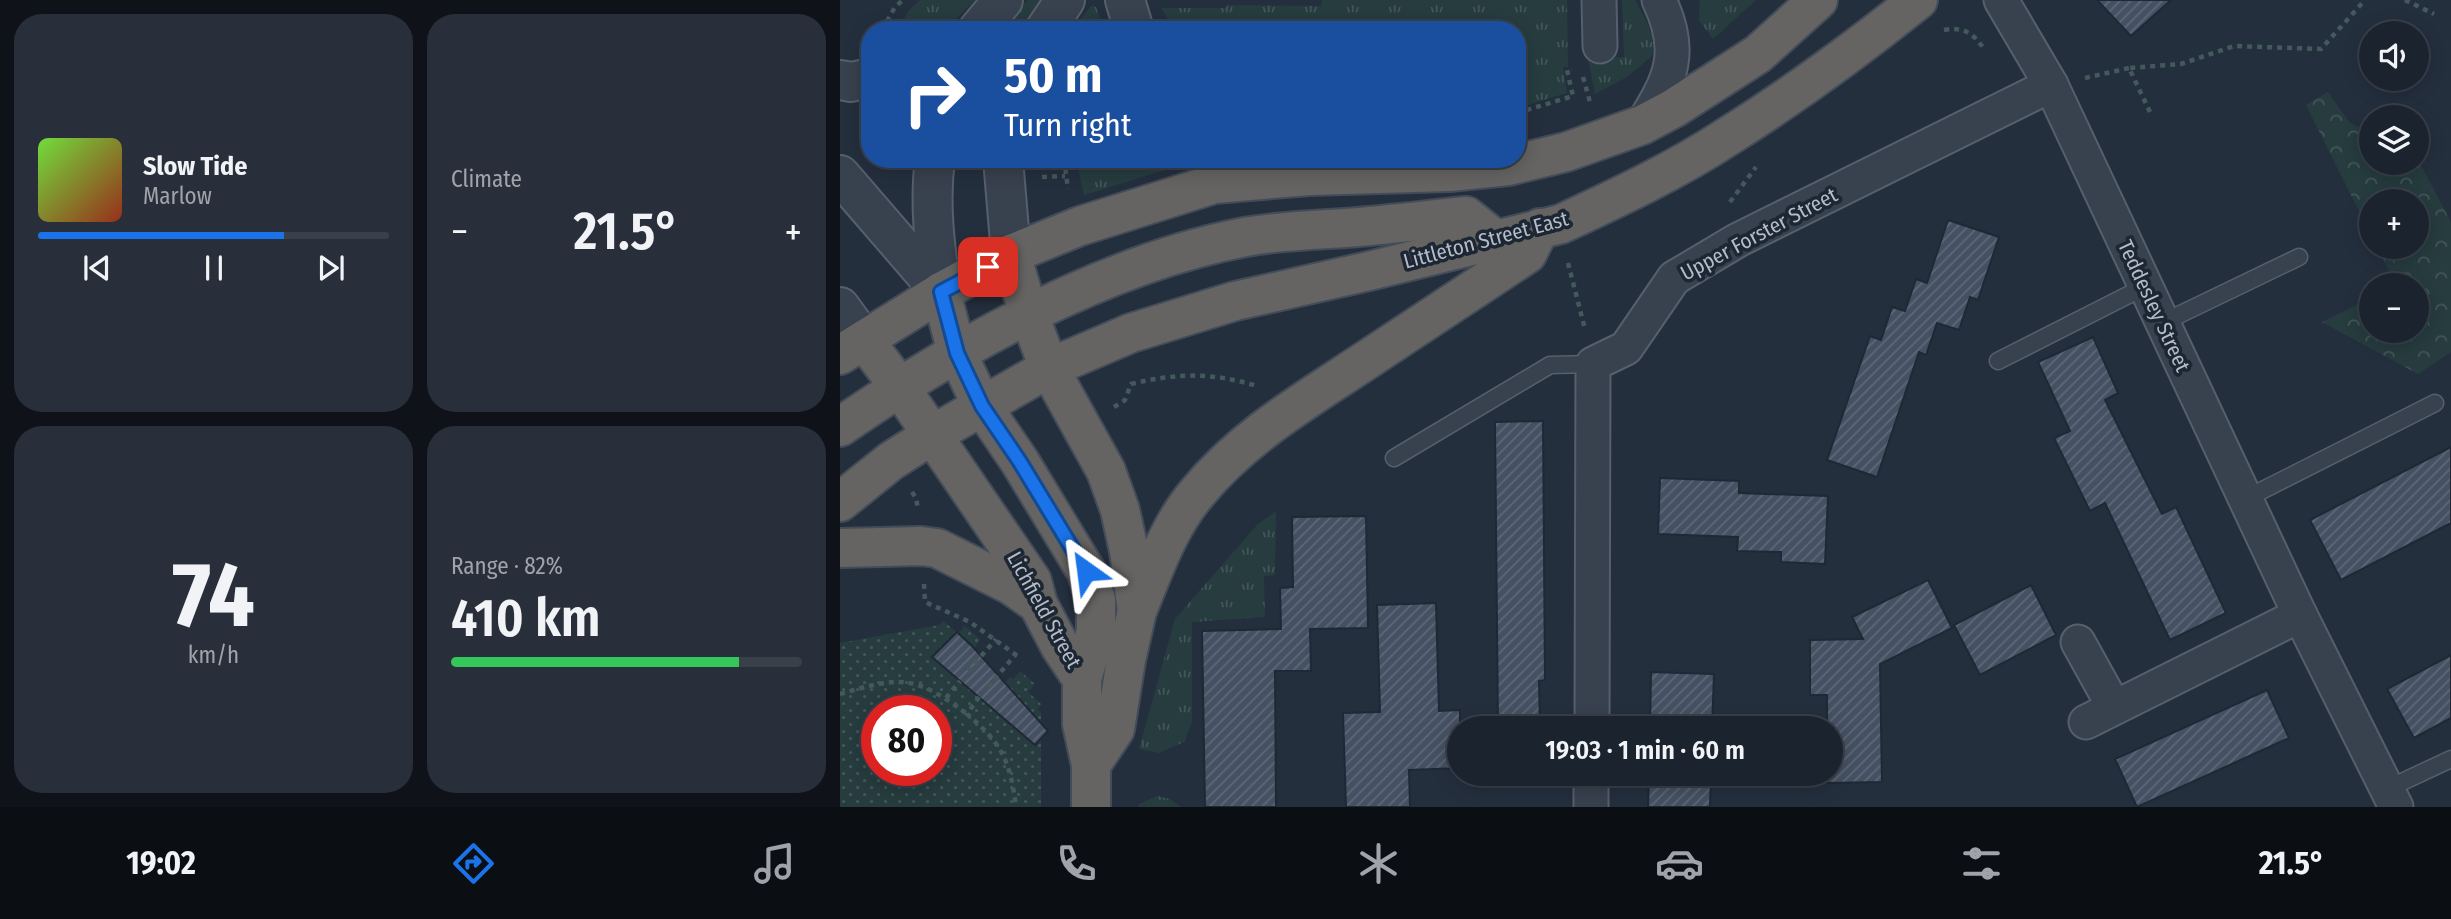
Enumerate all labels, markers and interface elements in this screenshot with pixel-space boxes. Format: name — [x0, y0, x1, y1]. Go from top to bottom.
map controls — [2359, 21, 2429, 343]
button: sound — [2359, 21, 2429, 91]
text: 50 m — [1004, 46, 1102, 105]
icon: right — [889, 49, 980, 140]
button: layers — [2359, 105, 2429, 175]
text: Turn right — [1004, 106, 1131, 144]
text: Slow Tide — [143, 151, 247, 182]
text: Climate — [451, 165, 522, 193]
text: Marlow — [143, 182, 212, 210]
street label: Upper Forster Street — [1676, 182, 1842, 286]
button: + — [2359, 189, 2429, 259]
text: 21.5° — [574, 200, 679, 263]
street label: Littleton Street East — [1401, 205, 1571, 275]
text: − — [451, 209, 468, 255]
text: + — [785, 209, 802, 255]
street label: Teddesley Street — [2112, 236, 2196, 376]
pin — [958, 237, 1018, 297]
icon: arrive — [969, 248, 1007, 286]
icon: previous — [78, 249, 116, 287]
icon: pause — [195, 249, 233, 287]
icon: next — [312, 249, 350, 287]
button: − — [2359, 273, 2429, 343]
position arrow — [1049, 534, 1123, 608]
text: 74 — [172, 541, 255, 650]
street label: Lichfield Street — [1001, 547, 1087, 673]
text: Range · 82% — [451, 552, 563, 580]
text: 410 km — [451, 587, 601, 650]
text: km/h — [188, 641, 239, 669]
speed limit sign: 80 — [861, 695, 952, 786]
text: 19:03 · 1 min · 60 m — [1545, 735, 1745, 766]
icon: directions — [449, 839, 498, 888]
icon: music — [750, 839, 799, 888]
icon: phone — [1052, 839, 1101, 888]
icon: climate — [1354, 839, 1403, 888]
icon: car — [1655, 839, 1704, 888]
icon: filters — [1957, 839, 2006, 888]
text: 19:02 — [126, 844, 196, 882]
text: 21.5° — [2259, 844, 2325, 882]

